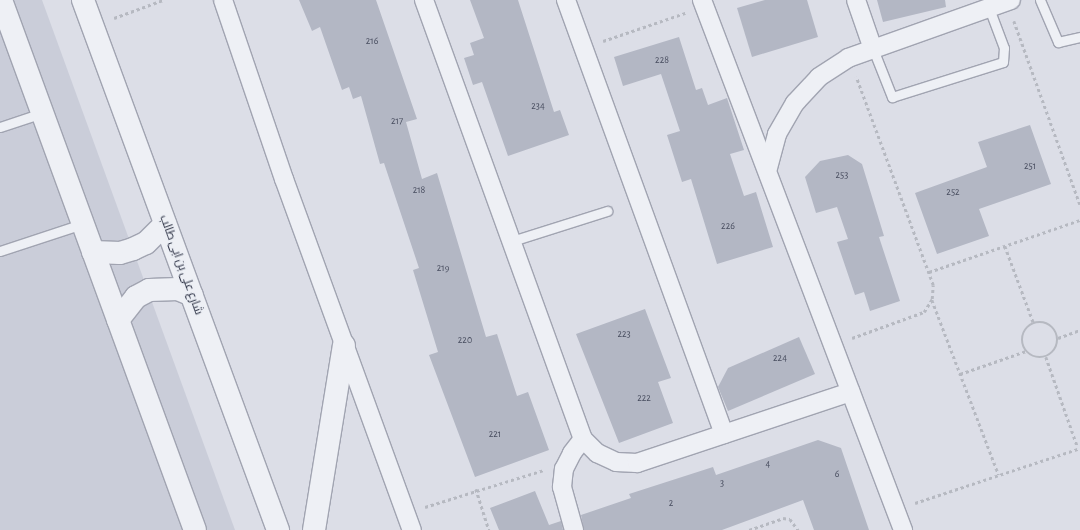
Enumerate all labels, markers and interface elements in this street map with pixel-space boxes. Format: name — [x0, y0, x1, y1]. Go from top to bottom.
house number: 216 — [366, 36, 378, 48]
house number: 228 — [655, 55, 669, 67]
house number: 234 — [531, 101, 545, 113]
house number: 217 — [391, 116, 403, 128]
house number: 251 — [1024, 161, 1036, 173]
house number: 253 — [836, 170, 848, 182]
house number: 218 — [413, 185, 425, 197]
house number: 252 — [946, 187, 960, 199]
street label: شارع على بن ابى طالب — [156, 213, 206, 317]
house number: 226 — [721, 221, 735, 233]
house number: 219 — [437, 263, 449, 275]
house number: 223 — [617, 329, 631, 341]
house number: 220 — [458, 335, 472, 347]
house number: 224 — [773, 353, 787, 365]
house number: 222 — [637, 393, 651, 405]
house number: 221 — [489, 429, 501, 441]
house number: 4 — [766, 459, 770, 471]
house number: 6 — [835, 469, 839, 481]
house number: 3 — [720, 478, 724, 490]
house number: 2 — [669, 498, 673, 510]

